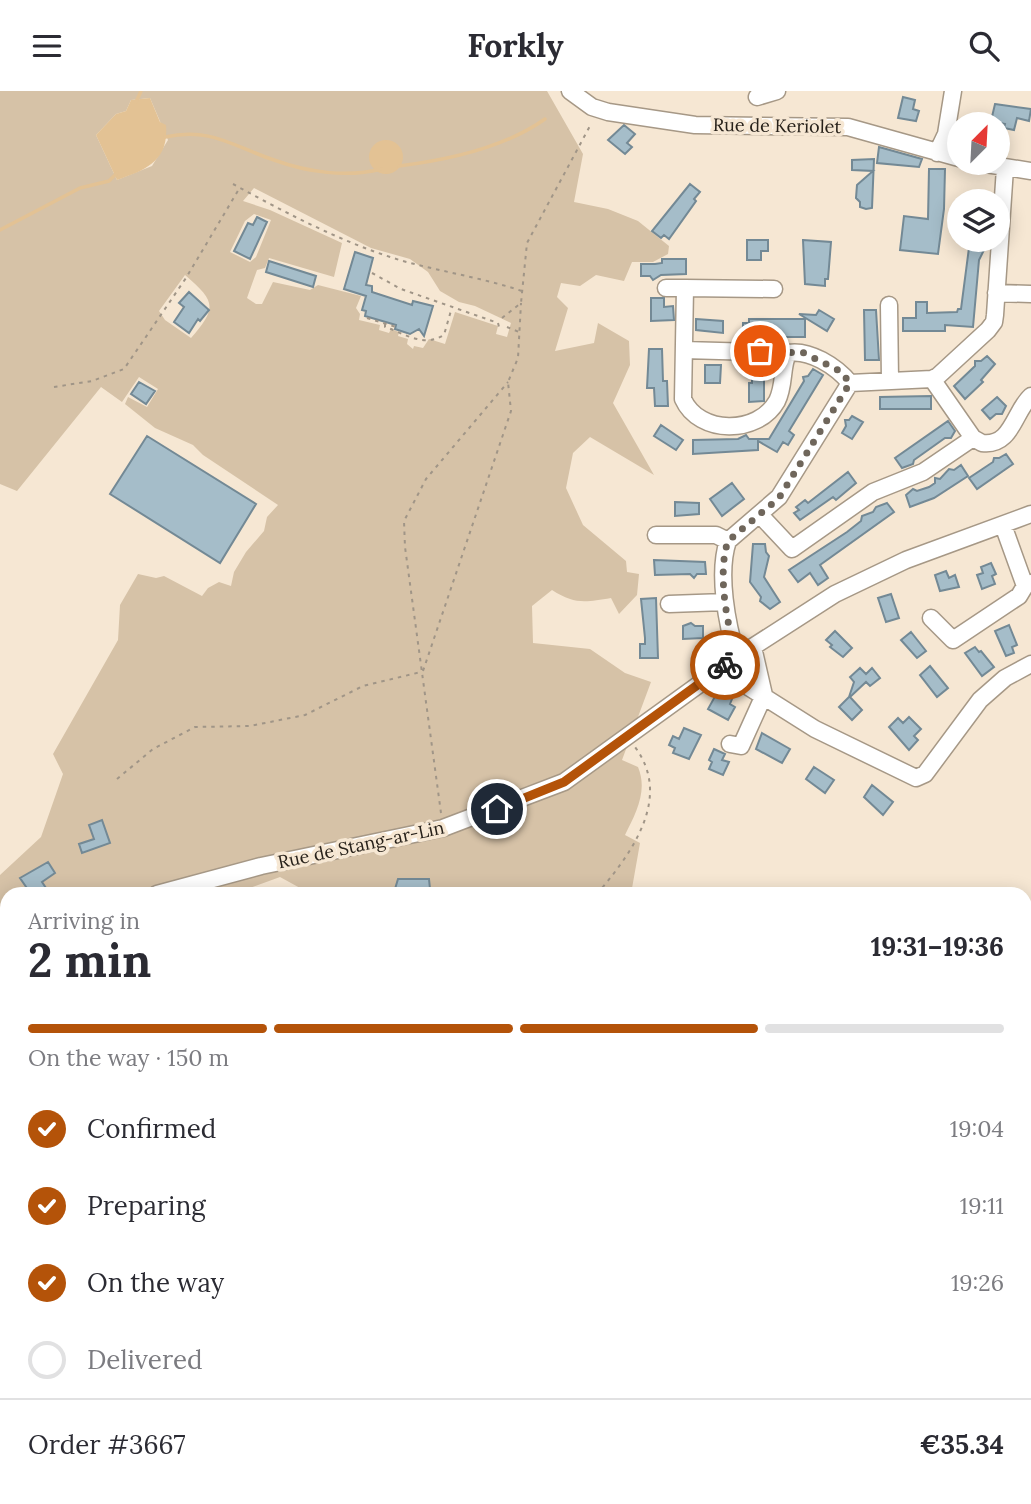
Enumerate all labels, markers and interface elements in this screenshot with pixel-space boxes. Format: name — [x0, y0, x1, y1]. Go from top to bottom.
text: Forkly — [467, 25, 564, 66]
icon: menu — [28, 27, 66, 65]
icon: search — [965, 27, 1003, 65]
north arrow — [947, 112, 1010, 175]
map controls — [947, 112, 1010, 252]
street label: Rue de Keriolet — [713, 113, 841, 138]
button: layers — [947, 189, 1010, 252]
pin — [730, 321, 790, 381]
icon: bag — [741, 332, 779, 370]
courier — [690, 630, 760, 700]
icon: bike — [706, 646, 744, 684]
pin — [467, 779, 527, 839]
icon: home — [478, 790, 516, 828]
street label: Rue de Stang-ar-Lin — [276, 816, 446, 873]
text: Arriving in — [28, 906, 140, 935]
text: 19:31–19:36 — [871, 930, 1004, 963]
text: 2 min — [28, 931, 151, 990]
text: On the way · 150 m — [28, 1043, 229, 1072]
icon: check — [28, 1110, 66, 1148]
text: Confirmed — [87, 1112, 216, 1145]
text: 19:04 — [950, 1114, 1004, 1143]
icon: check — [28, 1187, 66, 1225]
text: Preparing — [87, 1189, 206, 1222]
text: 19:11 — [960, 1191, 1004, 1220]
icon: check — [28, 1264, 66, 1302]
text: On the way — [87, 1266, 224, 1299]
text: 19:26 — [951, 1268, 1004, 1297]
text: Delivered — [87, 1343, 203, 1376]
text: Order #3667 — [28, 1428, 185, 1461]
text: €35.34 — [920, 1428, 1004, 1461]

